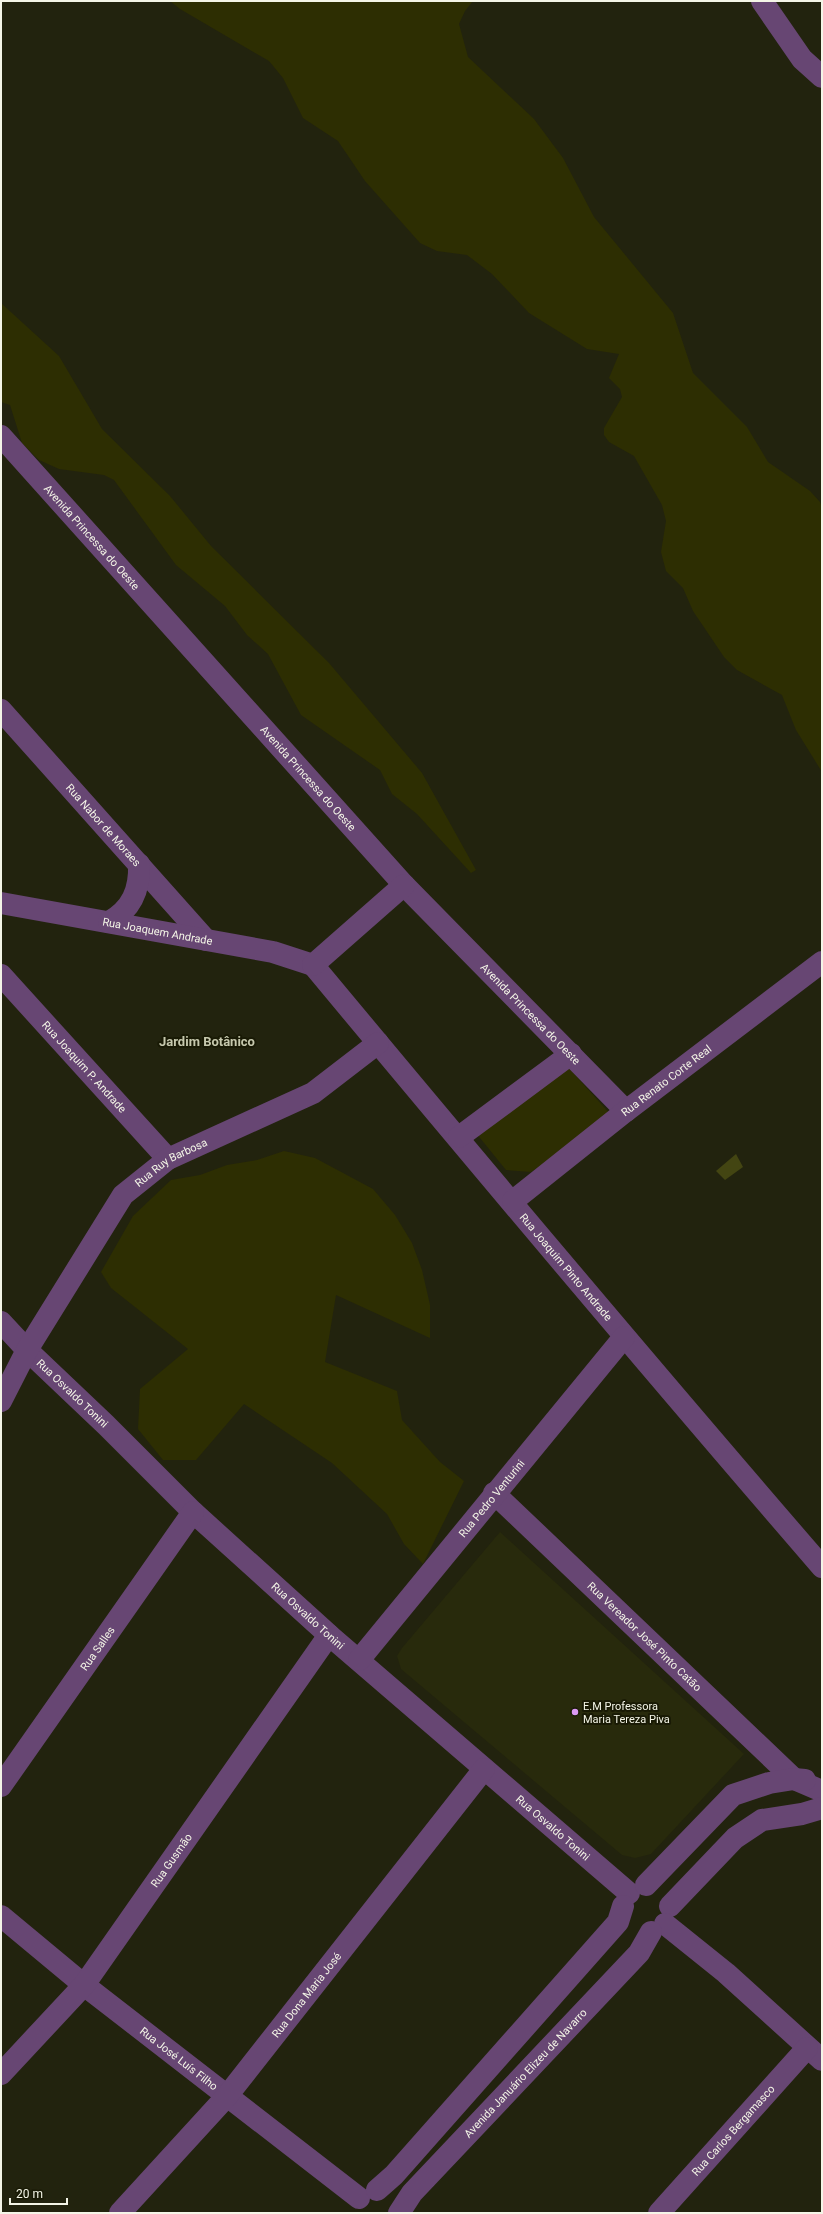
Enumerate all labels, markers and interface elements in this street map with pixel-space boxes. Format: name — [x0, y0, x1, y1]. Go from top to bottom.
street label: Avenida Princessa do Oeste — [41, 482, 142, 593]
street label: Avenida Princessa do Oeste — [258, 723, 359, 834]
street label: Rua Nabor de Moraes — [63, 781, 144, 869]
street label: Rua Joaquem Andrade — [101, 915, 214, 948]
street label: Avenida Princessa do Oeste — [478, 961, 583, 1067]
street label: Rua Joaquim P. Andrade — [39, 1018, 129, 1115]
district label: Jardim Botânico — [159, 1034, 255, 1049]
street label: Rua Renato Corte Real — [619, 1042, 714, 1119]
street label: Rua Ruy Barbosa — [132, 1136, 209, 1190]
street label: Rua Joaquim Pinto Andrade — [517, 1211, 615, 1324]
street label: Rua Osvaldo Tonini — [34, 1356, 111, 1430]
street label: Rua Pedro Venturini — [456, 1457, 527, 1540]
street label: Rua Vereador José Pinto Catão — [585, 1579, 704, 1694]
street label: Rua Osvaldo Tonini — [269, 1580, 347, 1652]
street label: Rua Salles — [77, 1624, 118, 1673]
place label: E.M Professora Maria Tereza Piva — [583, 1700, 670, 1726]
marker: E.M Professora Maria Tereza Piva — [570, 1707, 580, 1717]
street label: Rua Osvaldo Tonini — [513, 1792, 593, 1863]
street label: Rua Gusmão — [148, 1831, 195, 1890]
street label: Rua Dona Maria José — [269, 1950, 344, 2040]
street label: Avenida Januário Elizeu de Navarro — [461, 2006, 589, 2140]
street label: Rua José Luís Filho — [137, 2024, 220, 2093]
street label: Rua Carlos Bergamasco — [689, 2082, 777, 2179]
scale bar — [10, 2180, 67, 2206]
text: 20 m — [16, 2187, 43, 2201]

